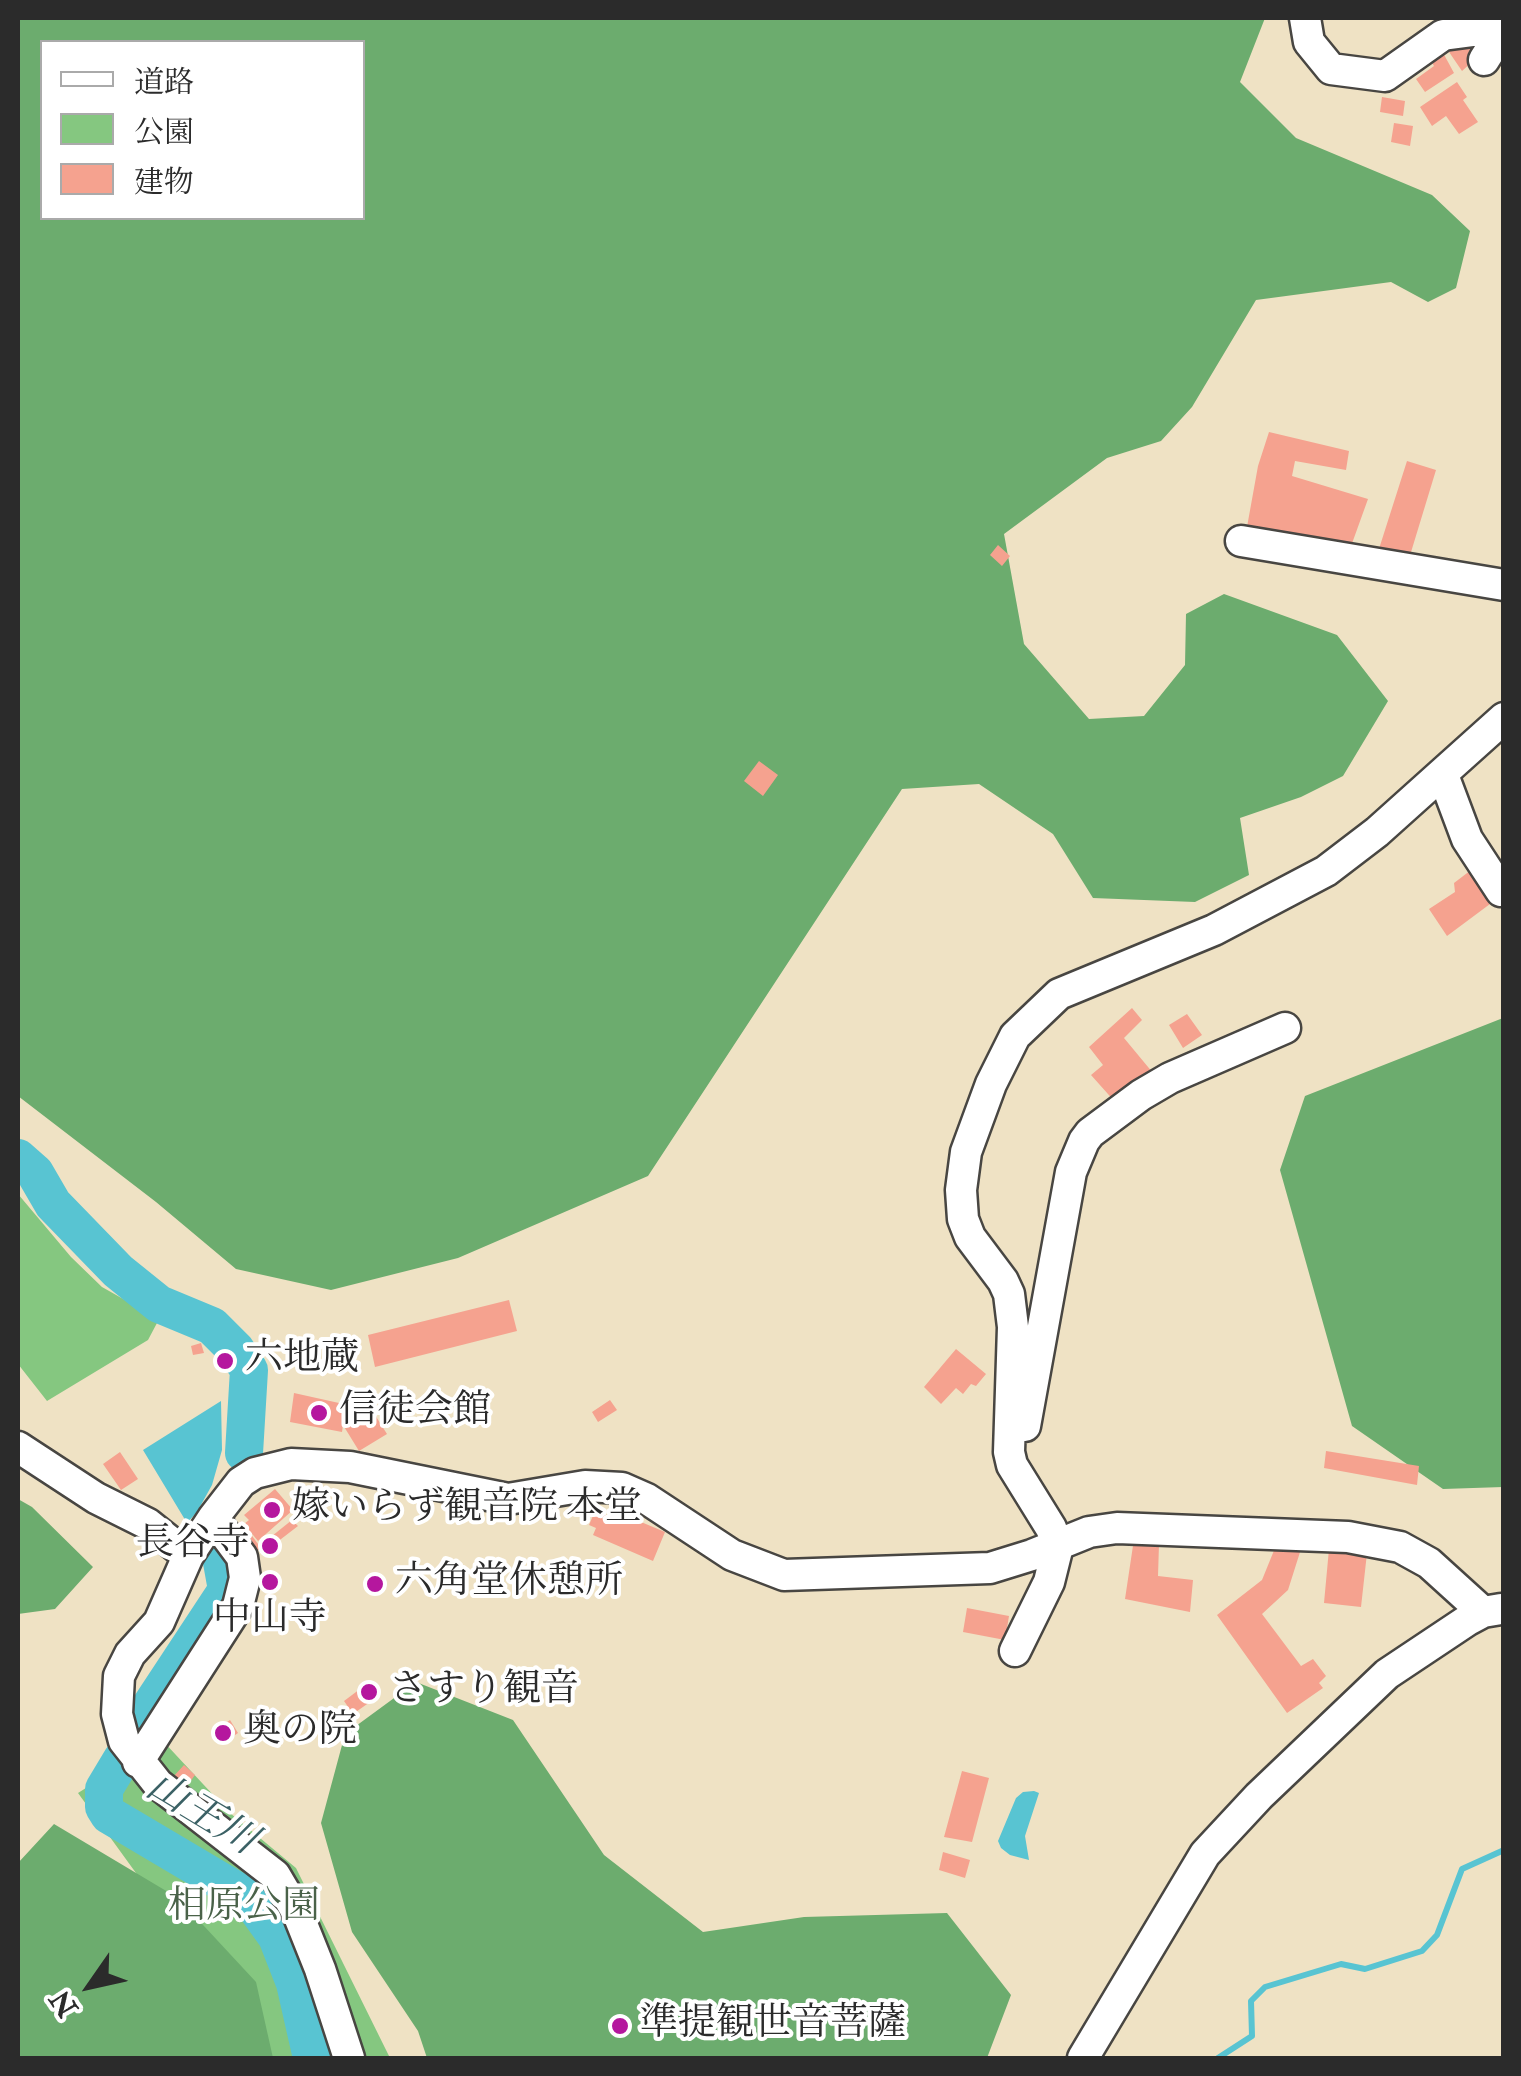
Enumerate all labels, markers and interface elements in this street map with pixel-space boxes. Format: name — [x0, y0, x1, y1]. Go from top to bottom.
legend — [40, 40, 365, 220]
text: 道路 — [134, 64, 194, 101]
text: 公園 — [134, 114, 194, 151]
text: 建物 — [134, 164, 194, 201]
place label: 六地蔵 — [245, 1338, 359, 1384]
marker: 六地蔵 — [214, 1350, 236, 1372]
place label: 信徒会館 — [339, 1390, 491, 1436]
marker: 信徒会館 — [308, 1402, 330, 1424]
place label: 嫁いらず観音院 本堂 — [292, 1487, 642, 1533]
marker: 嫁いらず観音院 本堂 — [261, 1499, 283, 1521]
place label: 長谷寺 — [136, 1523, 250, 1569]
marker: 長谷寺 — [259, 1535, 281, 1557]
place label: 六角堂休憩所 — [395, 1561, 623, 1607]
marker: 中山寺 — [259, 1571, 281, 1593]
marker: 六角堂休憩所 — [364, 1573, 386, 1595]
place label: 中山寺 — [213, 1598, 327, 1644]
place label: さすり観音 — [389, 1669, 579, 1715]
marker: さすり観音 — [358, 1681, 380, 1703]
place label: 奥の院 — [243, 1710, 357, 1756]
marker: 奥の院 — [212, 1722, 234, 1744]
water label: 山王川 — [136, 1765, 264, 1867]
park label: 相原公園 — [168, 1886, 320, 1932]
north arrow — [40, 1936, 140, 2036]
text: N — [43, 1983, 86, 2023]
place label: 準提観世音菩薩 — [640, 2003, 906, 2049]
marker: 準提観世音菩薩 — [609, 2015, 631, 2037]

